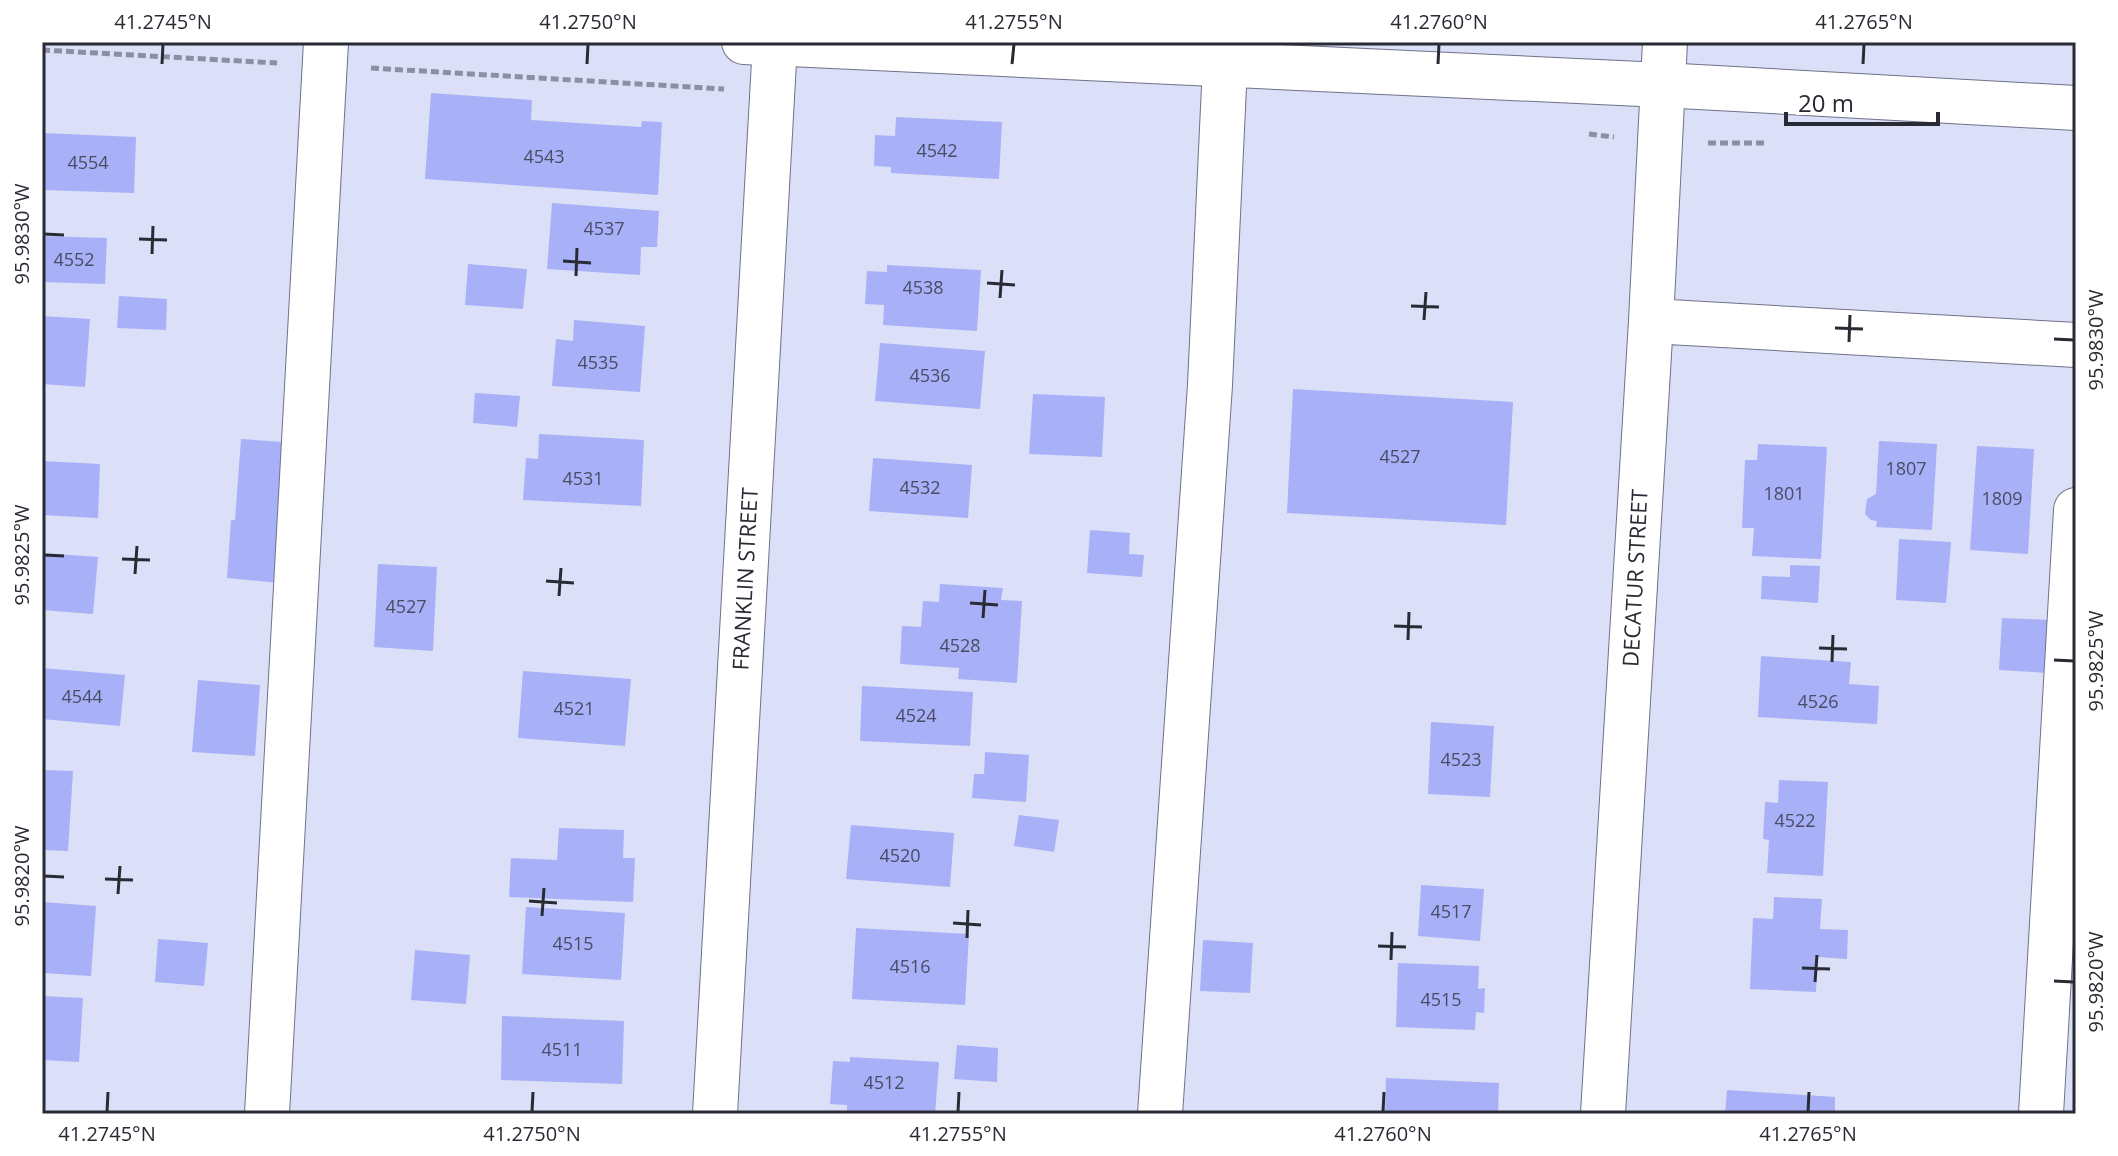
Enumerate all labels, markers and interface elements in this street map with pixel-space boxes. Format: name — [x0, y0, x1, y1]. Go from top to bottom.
text: 41.2745°N — [114, 8, 212, 35]
text: 41.2750°N — [539, 8, 637, 35]
text: 41.2755°N — [965, 8, 1063, 35]
text: 41.2760°N — [1390, 8, 1488, 35]
text: 41.2765°N — [1815, 8, 1913, 35]
scale bar — [1786, 76, 1938, 126]
text: 20 m — [1798, 86, 1854, 119]
house number: 4542 — [916, 138, 958, 162]
house number: 4543 — [523, 144, 565, 168]
house number: 4554 — [67, 150, 109, 174]
text: 95.9830°W — [8, 183, 35, 284]
house number: 4537 — [583, 216, 625, 240]
house number: 4552 — [53, 247, 95, 271]
house number: 4538 — [902, 275, 944, 299]
text: 95.9830°W — [2082, 289, 2109, 390]
house number: 4535 — [577, 350, 619, 374]
house number: 4536 — [909, 363, 951, 387]
house number: 4527 — [1379, 444, 1421, 468]
house number: 1807 — [1885, 456, 1927, 480]
house number: 4531 — [562, 466, 604, 490]
house number: 4532 — [899, 475, 941, 499]
house number: 1801 — [1763, 481, 1805, 505]
house number: 1809 — [1981, 486, 2023, 510]
street label: FRANKLIN STREET — [724, 487, 764, 671]
street label: DECATUR STREET — [1614, 488, 1654, 667]
text: 95.9825°W — [8, 504, 35, 605]
house number: 4527 — [385, 594, 427, 618]
text: 95.9825°W — [2082, 610, 2109, 711]
house number: 4528 — [939, 633, 981, 657]
house number: 4544 — [61, 684, 103, 708]
house number: 4526 — [1797, 689, 1839, 713]
house number: 4521 — [553, 696, 595, 720]
house number: 4524 — [895, 703, 937, 727]
house number: 4523 — [1440, 747, 1482, 771]
house number: 4522 — [1774, 808, 1816, 832]
text: 95.9820°W — [8, 825, 35, 926]
house number: 4520 — [879, 843, 921, 867]
house number: 4517 — [1430, 899, 1472, 923]
house number: 4515 — [552, 931, 594, 955]
text: 95.9820°W — [2082, 931, 2109, 1032]
house number: 4516 — [889, 954, 931, 978]
house number: 4515 — [1420, 987, 1462, 1011]
house number: 4511 — [541, 1037, 583, 1061]
house number: 4512 — [863, 1070, 905, 1094]
text: 41.2745°N — [58, 1120, 156, 1147]
text: 41.2750°N — [483, 1120, 581, 1147]
text: 41.2755°N — [909, 1120, 1007, 1147]
text: 41.2760°N — [1334, 1120, 1432, 1147]
text: 41.2765°N — [1759, 1120, 1857, 1147]

